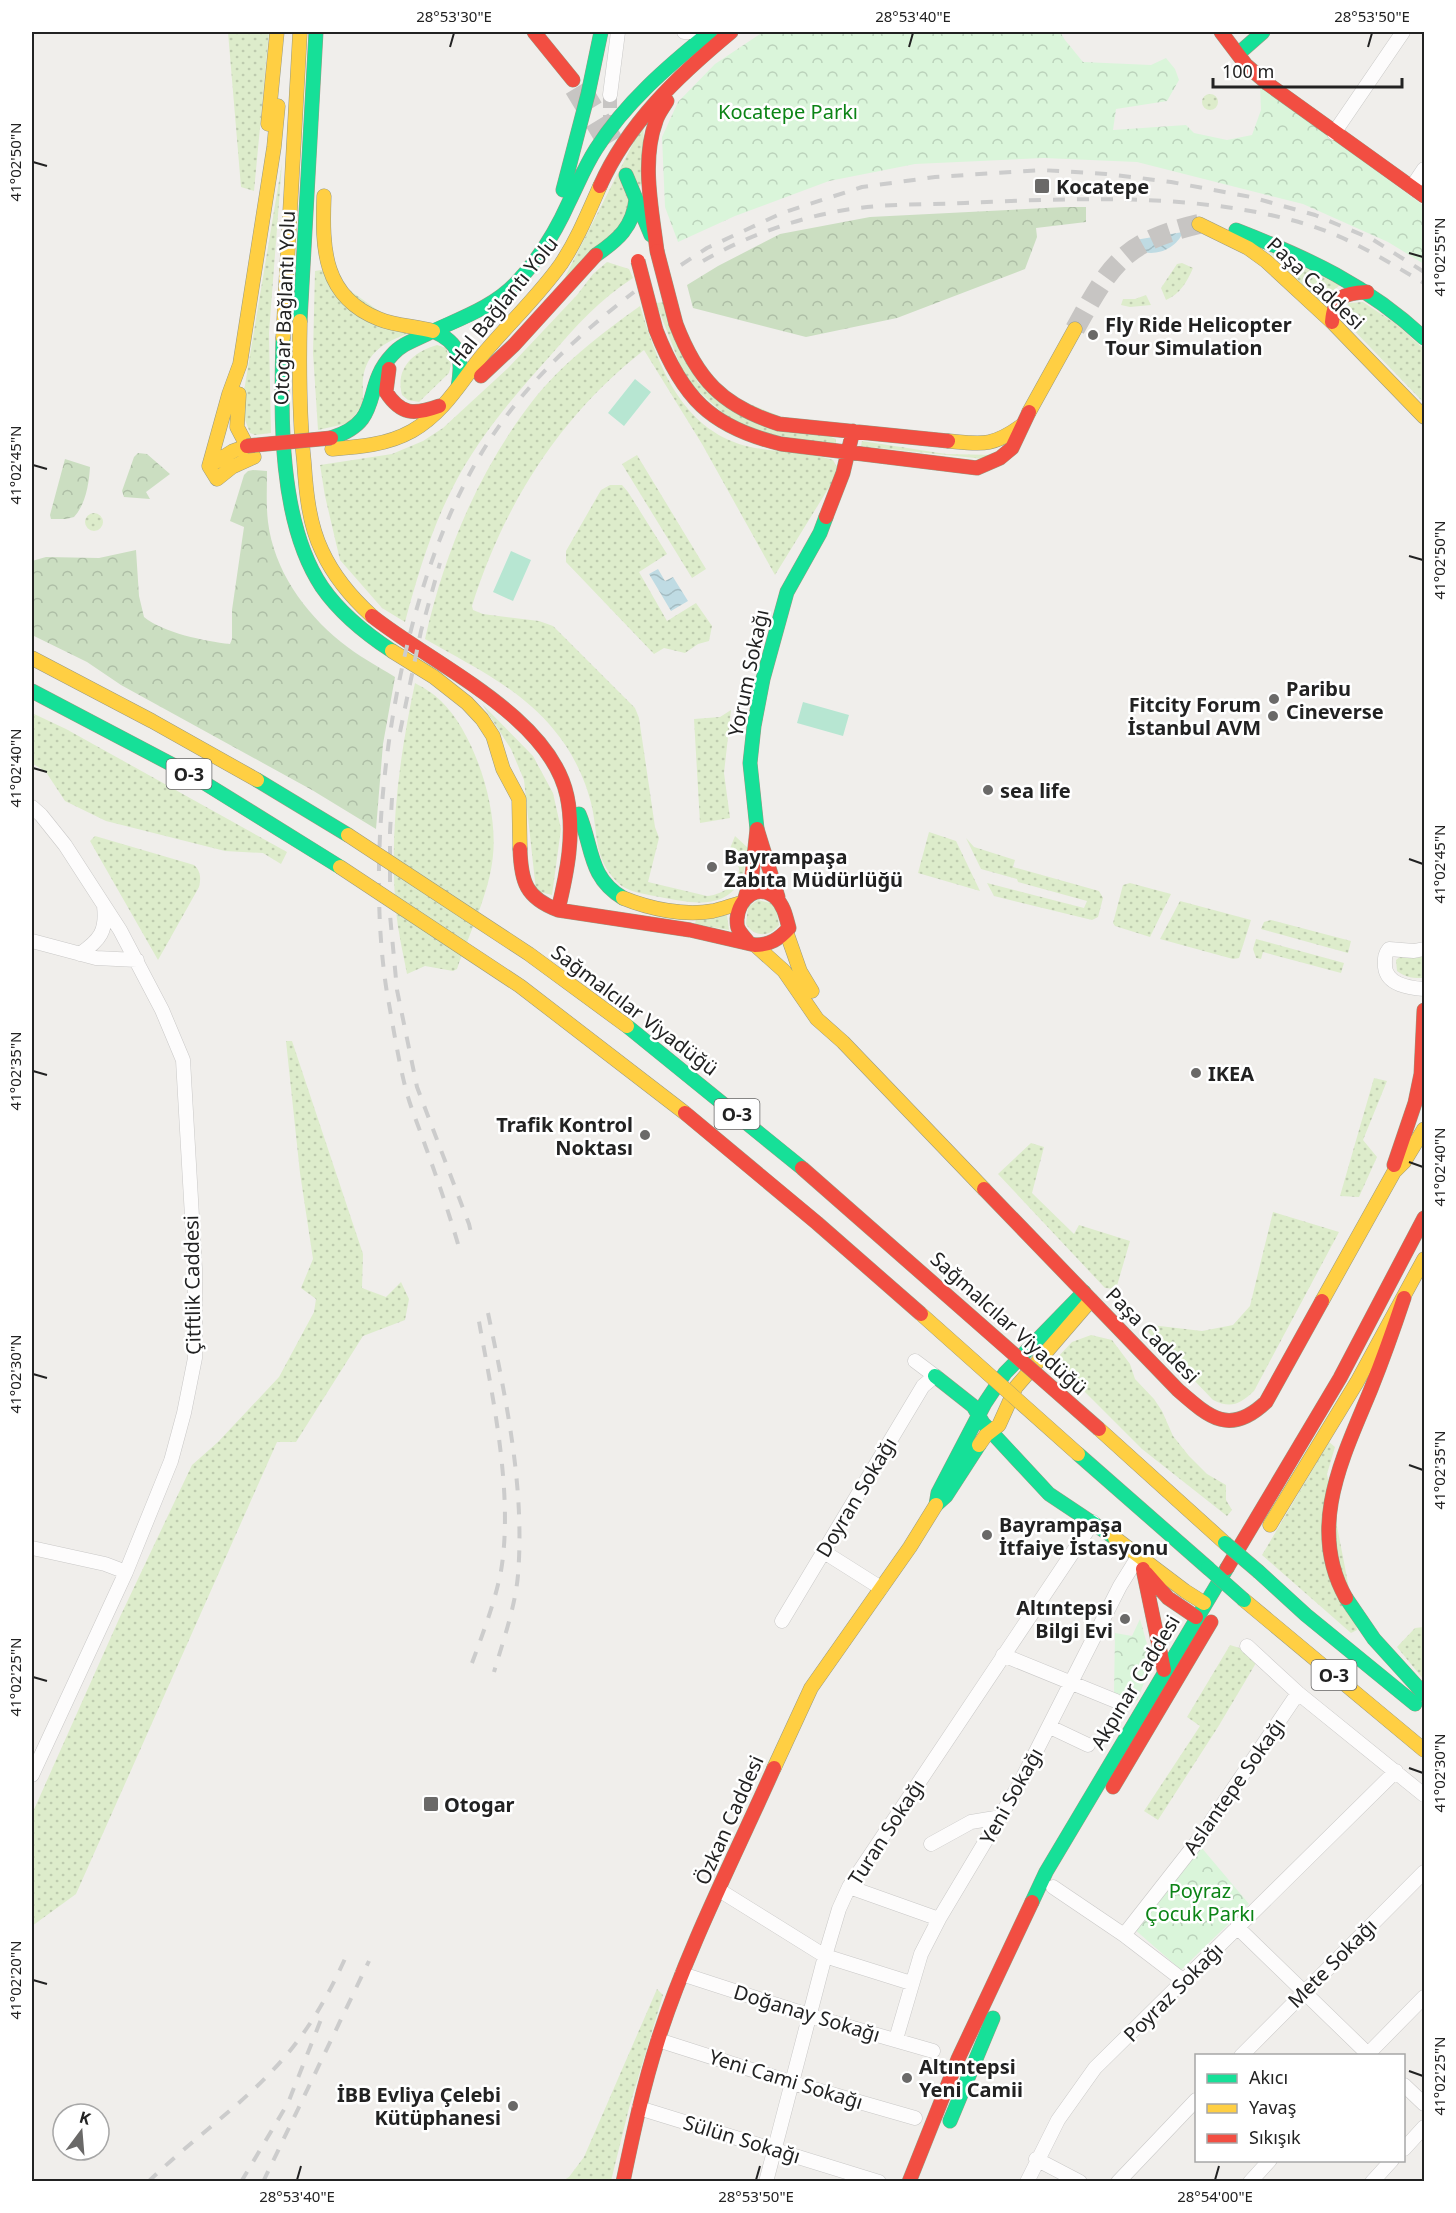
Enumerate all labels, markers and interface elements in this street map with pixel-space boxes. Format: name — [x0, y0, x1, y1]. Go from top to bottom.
text: 28°53'30"E — [416, 6, 492, 26]
text: 28°53'40"E — [875, 6, 951, 26]
text: 28°53'50"E — [1334, 6, 1410, 26]
scale bar — [1213, 51, 1402, 89]
text: 100 m — [1222, 59, 1274, 83]
park label: Kocatepe Parkı — [718, 98, 858, 125]
text: 41°02'50"N — [5, 123, 25, 201]
place label: Kocatepe — [1056, 173, 1149, 200]
marker: Kocatepe — [1033, 177, 1051, 195]
street label: Otogar Bağlantı Yolu — [267, 210, 301, 406]
text: 41°02'55"N — [1429, 218, 1449, 296]
street label: Hal Bağlantı Yolu — [442, 231, 564, 371]
street label: Paşa Caddesi — [1262, 231, 1370, 335]
place label: Fly Ride Helicopter Tour Simulation — [1105, 311, 1292, 361]
marker: Fly Ride Helicopter Tour Simulation — [1086, 328, 1100, 342]
text: 41°02'45"N — [5, 426, 25, 504]
text: 41°02'50"N — [1429, 521, 1449, 599]
street label: Yorum Sokağı — [721, 607, 775, 739]
place label: Paribu Cineverse — [1286, 675, 1384, 725]
place label: Fitcity Forum İstanbul AVM — [1128, 691, 1261, 741]
marker: Paribu Cineverse — [1267, 692, 1281, 706]
marker: Fitcity Forum İstanbul AVM — [1266, 709, 1280, 723]
text: 41°02'40"N — [5, 729, 25, 807]
road number: O-3 — [166, 759, 212, 789]
place label: sea life — [1000, 777, 1071, 804]
marker: sea life — [981, 783, 995, 797]
text: 41°02'45"N — [1429, 825, 1449, 903]
place label: Bayrampaşa Zabıta Müdürlüğü — [724, 843, 903, 893]
marker: Bayrampaşa Zabıta Müdürlüğü — [705, 860, 719, 874]
street label: Sağmalcılar Viyadüğü — [546, 938, 724, 1082]
text: 41°02'35"N — [5, 1032, 25, 1110]
place label: IKEA — [1208, 1060, 1254, 1087]
marker: IKEA — [1189, 1066, 1203, 1080]
road number: O-3 — [714, 1099, 760, 1129]
place label: Trafik Kontrol Noktası — [496, 1111, 633, 1161]
marker: Trafik Kontrol Noktası — [638, 1128, 652, 1142]
text: 41°02'40"N — [1429, 1128, 1449, 1206]
street label: Çitftlik Caddesi — [177, 1215, 207, 1355]
street label: Sağmalcılar Viyadüğü — [925, 1245, 1093, 1401]
street label: Paşa Caddesi — [1100, 1281, 1206, 1389]
text: 41°02'30"N — [5, 1335, 25, 1413]
text: 41°02'35"N — [1429, 1431, 1449, 1509]
street label: Doyran Sokağı — [810, 1432, 902, 1562]
place label: Bayrampaşa İtfaiye İstasyonu — [999, 1511, 1168, 1561]
marker: Bayrampaşa İtfaiye İstasyonu — [980, 1528, 994, 1542]
place label: Altıntepsi Bilgi Evi — [1016, 1594, 1113, 1644]
street label: Akpınar Caddesi — [1084, 1610, 1186, 1754]
marker: Altıntepsi Bilgi Evi — [1118, 1612, 1132, 1626]
text: 41°02'25"N — [5, 1638, 25, 1716]
road number: O-3 — [1312, 1660, 1356, 1690]
street label: Aslantepe Sokağı — [1177, 1712, 1291, 1860]
text: 41°02'30"N — [1429, 1734, 1449, 1812]
street label: Yeni Sokağı — [973, 1743, 1049, 1849]
street label: Özkan Caddesi — [688, 1751, 770, 1889]
street label: Turan Sokağı — [842, 1774, 930, 1890]
place label: Otogar — [444, 1791, 515, 1818]
marker: Otogar — [422, 1795, 440, 1813]
park label: Poyraz Çocuk Parkı — [1145, 1877, 1255, 1927]
street label: Mete Sokağı — [1282, 1913, 1382, 2013]
street label: Poyraz Sokağı — [1117, 1936, 1229, 2048]
text: 41°02'20"N — [5, 1941, 25, 2019]
street label: Doğanay Sokağı — [731, 1978, 883, 2048]
text: 41°02'25"N — [1429, 2037, 1449, 2115]
street label: Yeni Cami Sokağı — [706, 2043, 866, 2115]
place label: Altıntepsi Yeni Camii — [919, 2053, 1023, 2103]
legend — [1195, 2054, 1405, 2162]
text: Akıcı — [1249, 2065, 1288, 2089]
marker: Altıntepsi Yeni Camii — [900, 2071, 914, 2085]
place label: İBB Evliya Çelebi Kütüphanesi — [337, 2081, 501, 2131]
text: Yavaş — [1249, 2095, 1296, 2119]
marker: İBB Evliya Çelebi Kütüphanesi — [506, 2099, 520, 2113]
north arrow — [51, 2102, 111, 2162]
text: K — [77, 2106, 94, 2130]
street label: Sülün Sokağı — [680, 2108, 804, 2170]
text: Sıkışık — [1249, 2125, 1301, 2149]
text: 28°53'40"E — [259, 2186, 335, 2206]
text: 28°53'50"E — [718, 2186, 794, 2206]
text: 28°54'00"E — [1177, 2186, 1253, 2206]

